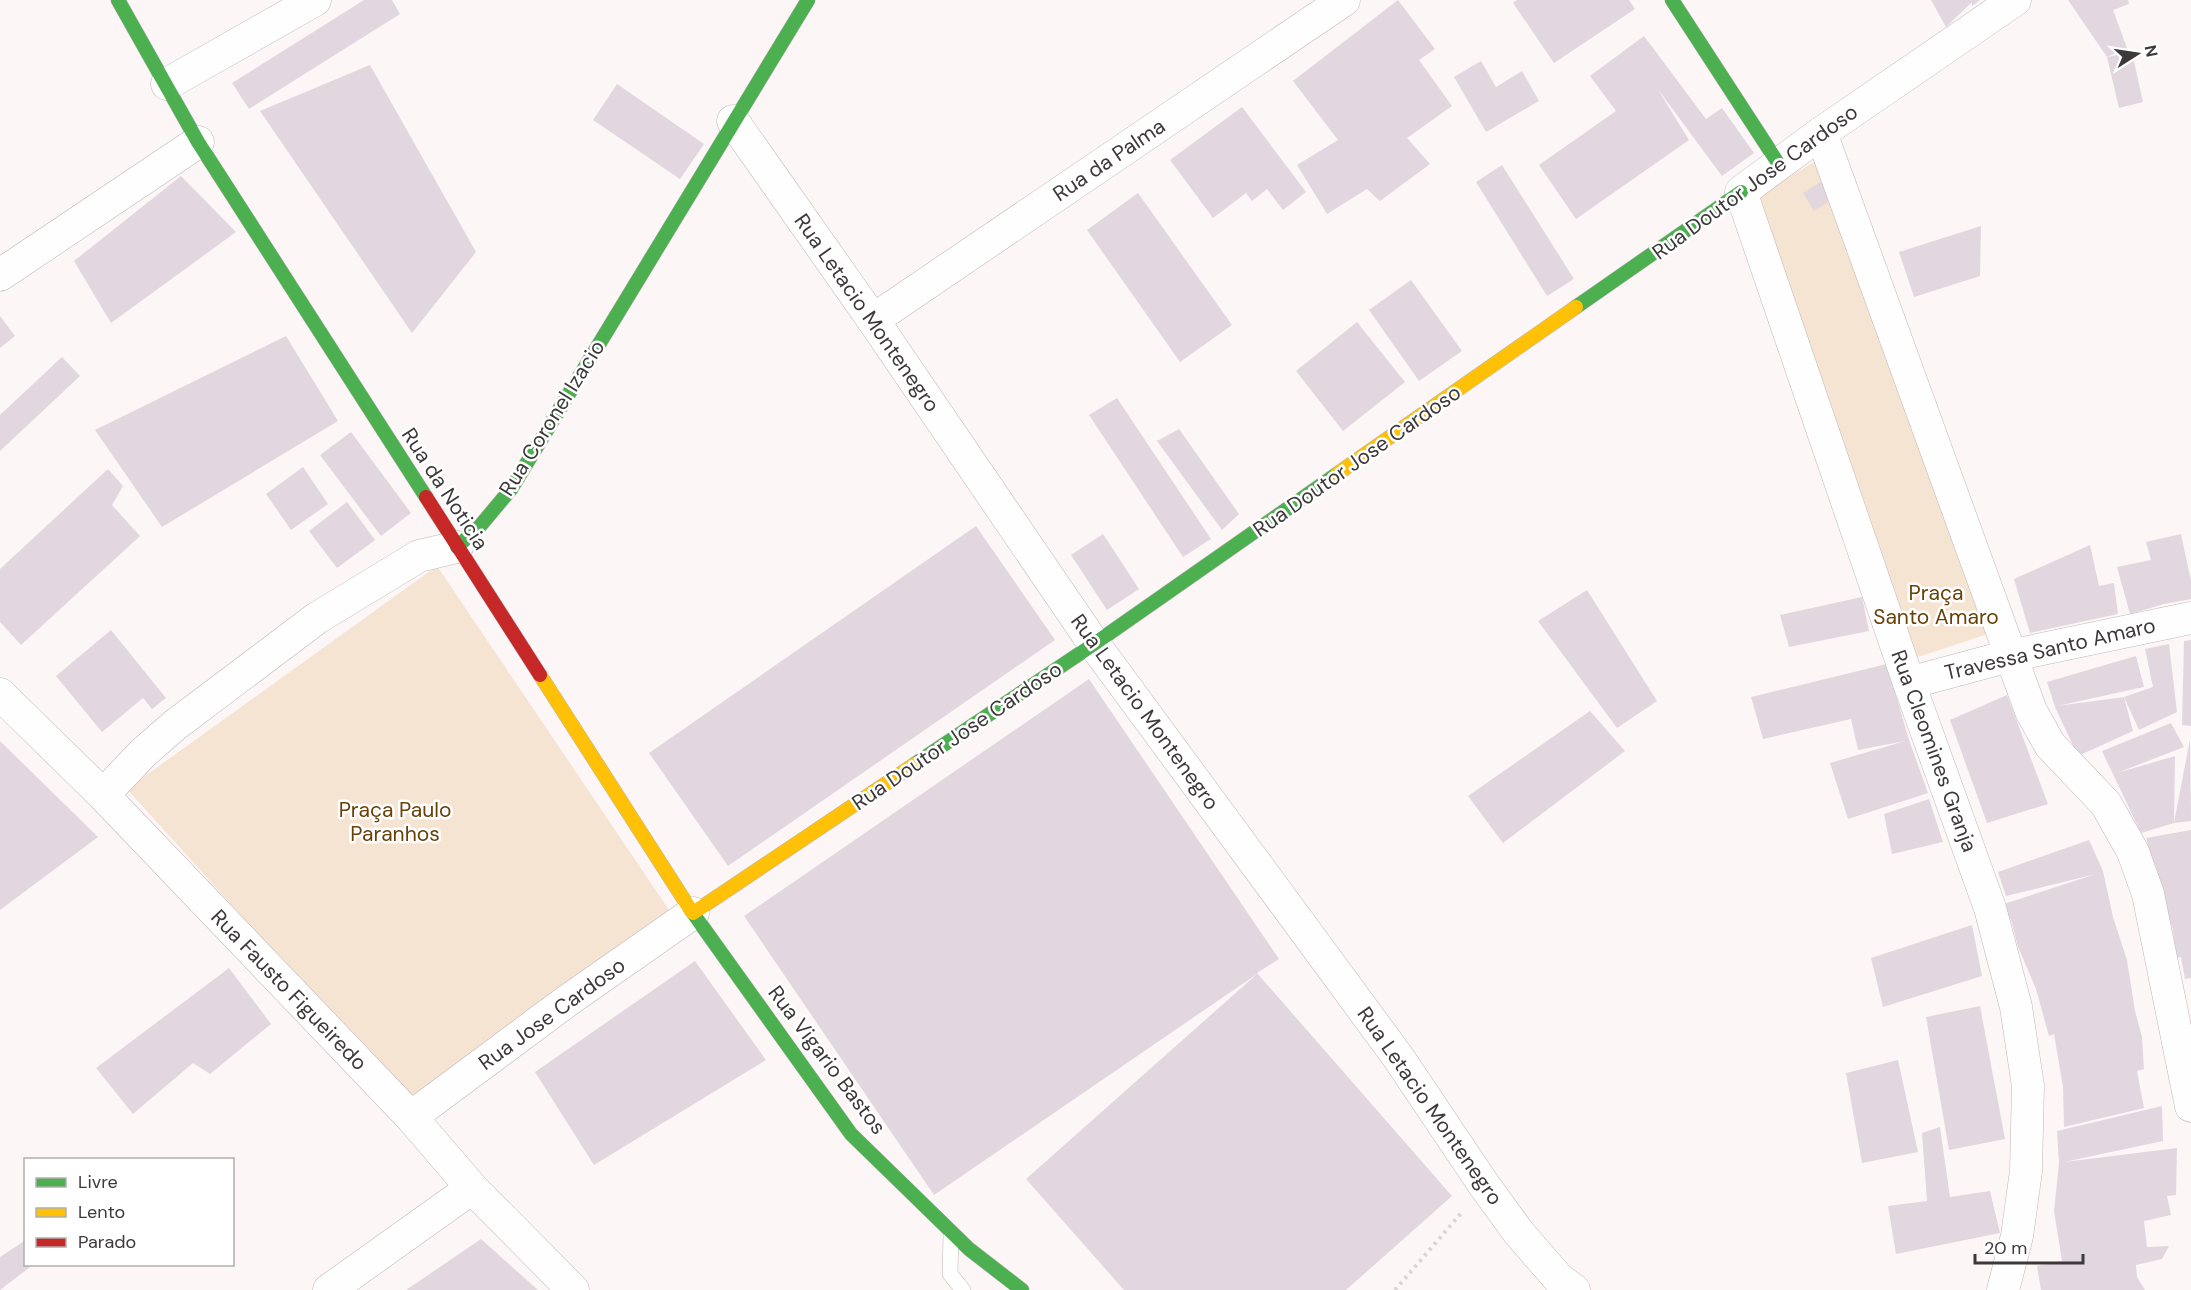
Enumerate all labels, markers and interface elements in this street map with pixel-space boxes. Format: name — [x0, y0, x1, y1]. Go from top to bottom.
north arrow — [2107, 24, 2167, 84]
text: N — [2140, 43, 2163, 59]
street label: Rua Doutor Jose Cardoso — [1647, 98, 1863, 266]
street label: Rua da Palma — [1047, 112, 1171, 208]
street label: Rua Letacio Montenegro — [788, 208, 946, 418]
street label: Rua Coronel Izacio — [493, 335, 611, 501]
street label: Rua Doutor Jose Cardoso — [1248, 378, 1466, 544]
street label: Rua da Noticia — [395, 423, 495, 555]
park label: Praça Santo Amaro — [1873, 579, 1999, 631]
street label: Rua Letacio Montenegro — [1064, 608, 1226, 816]
street label: Travessa Santo Amaro — [1942, 611, 2158, 687]
street label: Rua Cleomines Granja — [1884, 646, 1984, 856]
street label: Rua Doutor Jose Cardoso — [846, 655, 1068, 817]
park label: Praça Paulo Paranhos — [339, 796, 451, 848]
street label: Rua Fausto Figueiredo — [205, 903, 373, 1077]
street label: Rua Jose Cardoso — [473, 951, 631, 1077]
street label: Rua Vigario Bastos — [762, 980, 892, 1140]
street label: Rua Letacio Montenegro — [1351, 1001, 1509, 1211]
legend — [24, 1158, 234, 1266]
text: Livre — [78, 1170, 118, 1194]
text: Lento — [78, 1200, 125, 1224]
scale bar — [1975, 1227, 2083, 1265]
text: Parado — [78, 1230, 136, 1254]
text: 20 m — [1984, 1236, 2027, 1260]

